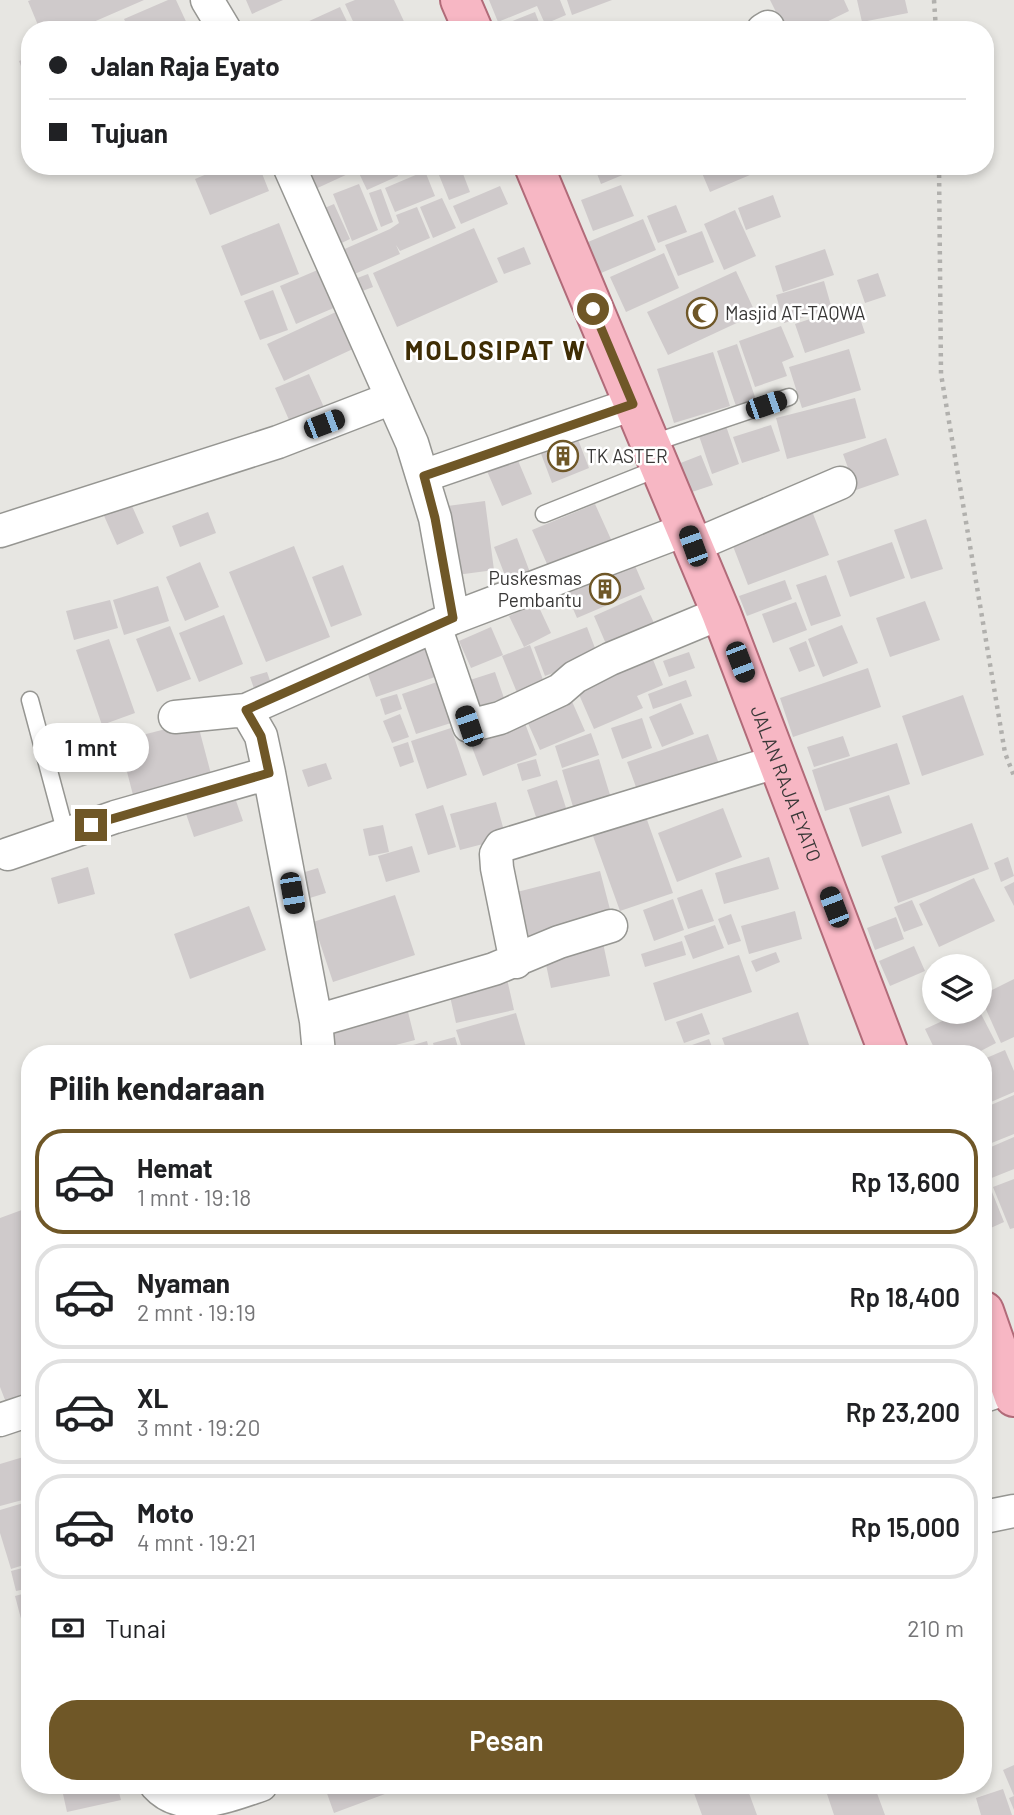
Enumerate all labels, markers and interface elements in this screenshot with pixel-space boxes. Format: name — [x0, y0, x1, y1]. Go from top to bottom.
text: Jalan Raja Eyato — [91, 50, 280, 81]
text: Tujuan — [91, 117, 168, 148]
route start — [577, 293, 609, 325]
mosque icon: Masjid AT-TAQWA — [685, 296, 719, 330]
place label: Masjid AT-TAQWA — [725, 301, 866, 324]
district label: MOLOSIPAT W — [405, 334, 587, 365]
car — [743, 388, 790, 422]
car — [301, 407, 348, 441]
building icon: TK ASTER — [546, 439, 580, 473]
place label: TK ASTER — [586, 444, 668, 467]
car — [676, 523, 711, 569]
place label: Puskesmas Pembantu — [489, 566, 582, 611]
building icon: Puskesmas Pembantu — [588, 572, 622, 606]
car — [723, 639, 758, 685]
street label: JALAN RAJA EYATO — [746, 702, 827, 865]
car — [453, 703, 486, 749]
callout: 1 mnt — [33, 724, 149, 772]
text: 1 mnt — [65, 733, 117, 761]
route end — [75, 809, 107, 841]
car — [279, 870, 306, 916]
car — [817, 884, 852, 930]
map controls — [922, 954, 992, 1024]
button: layers — [922, 954, 992, 1024]
text: Pilih kendaraan — [49, 1068, 265, 1106]
icon: car — [53, 1150, 116, 1213]
text: Hemat — [137, 1152, 213, 1183]
text: Rp 13,600 — [851, 1166, 960, 1197]
text: 1 mnt · 19:18 — [137, 1183, 251, 1211]
icon: car — [53, 1265, 116, 1328]
text: Nyaman — [137, 1267, 230, 1298]
text: Rp 18,400 — [850, 1281, 960, 1312]
text: 2 mnt · 19:19 — [137, 1298, 256, 1326]
icon: car — [53, 1380, 116, 1443]
text: XL — [137, 1382, 168, 1413]
text: Rp 23,200 — [846, 1396, 960, 1427]
text: 3 mnt · 19:20 — [137, 1413, 260, 1441]
icon: car — [53, 1495, 116, 1558]
text: Moto — [137, 1497, 194, 1528]
text: Rp 15,000 — [851, 1511, 960, 1542]
text: 4 mnt · 19:21 — [137, 1528, 256, 1556]
icon: cash — [49, 1609, 87, 1647]
text: Tunai — [105, 1612, 167, 1643]
text: 210 m — [907, 1614, 964, 1642]
button: Pesan — [49, 1700, 964, 1780]

